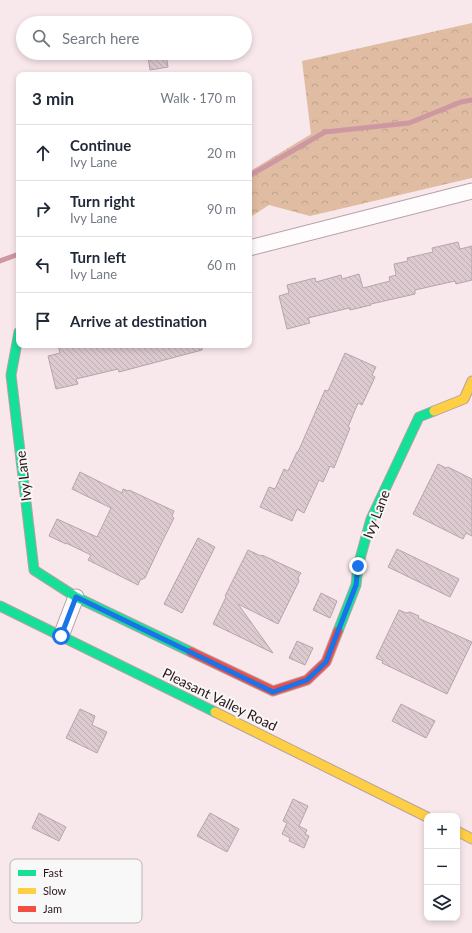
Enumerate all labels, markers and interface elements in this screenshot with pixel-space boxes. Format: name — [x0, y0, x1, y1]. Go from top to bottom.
search box — [16, 16, 252, 60]
icon: search — [30, 27, 52, 49]
text: Search here — [62, 29, 139, 47]
text: 3 min — [32, 88, 74, 109]
text: Walk · 170 m — [160, 90, 236, 106]
text: Continue — [70, 136, 131, 154]
icon: ahead — [32, 142, 54, 164]
text: 20 m — [207, 145, 236, 161]
text: Ivy Lane — [70, 154, 117, 170]
text: Turn right — [70, 192, 135, 210]
icon: right — [32, 198, 54, 220]
text: 90 m — [207, 201, 236, 217]
text: Ivy Lane — [70, 210, 117, 226]
text: Turn left — [70, 248, 126, 266]
icon: left — [32, 254, 54, 276]
text: 60 m — [207, 257, 236, 273]
text: Ivy Lane — [70, 266, 117, 282]
icon: arrive — [32, 310, 54, 332]
text: Arrive at destination — [70, 312, 207, 330]
street label: Ivy Lane — [11, 450, 35, 502]
street label: Ivy Lane — [359, 487, 393, 541]
route end — [349, 557, 367, 575]
route start — [52, 627, 70, 645]
street label: Pleasant Valley Road — [160, 664, 280, 734]
map controls — [424, 813, 460, 921]
button: + — [424, 813, 460, 849]
button: − — [424, 849, 460, 885]
legend — [10, 859, 142, 923]
text: Fast — [43, 866, 63, 879]
text: Slow — [43, 884, 67, 897]
button: layers — [424, 885, 460, 921]
text: Jam — [43, 902, 62, 915]

